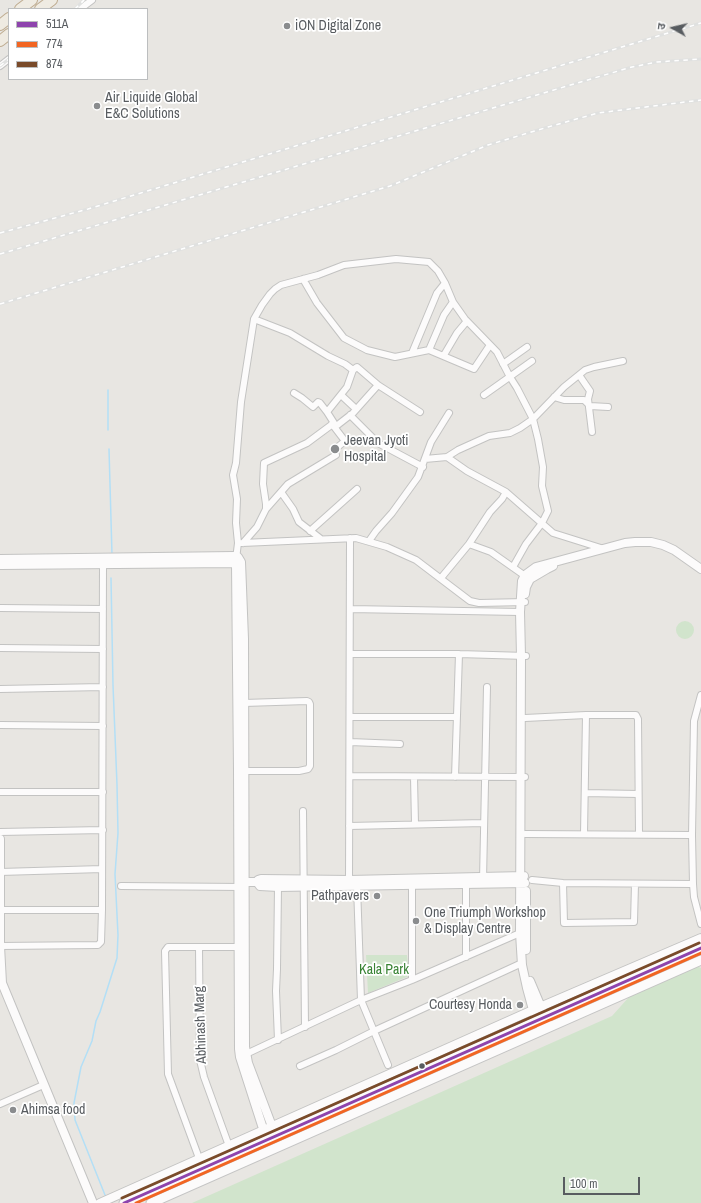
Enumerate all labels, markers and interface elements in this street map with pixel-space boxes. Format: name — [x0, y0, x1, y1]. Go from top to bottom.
legend — [8, 8, 148, 80]
north arrow — [653, 8, 693, 48]
text: 511A — [46, 16, 68, 32]
place label: iON Digital Zone — [295, 18, 381, 34]
marker: iON Digital Zone — [282, 21, 292, 31]
text: उ — [654, 22, 668, 30]
text: 774 — [46, 36, 62, 52]
text: 874 — [46, 56, 62, 72]
place label: Air Liquide Global E&C Solutions — [105, 90, 198, 122]
marker: Air Liquide Global E&C Solutions — [92, 101, 102, 111]
place label: Jeevan Jyoti Hospital — [344, 433, 408, 466]
marker: Jeevan Jyoti Hospital — [329, 443, 341, 455]
place label: Pathpavers — [311, 888, 369, 904]
marker: Pathpavers — [372, 891, 382, 901]
place label: One Triumph Workshop & Display Centre — [424, 905, 546, 938]
marker: One Triumph Workshop & Display Centre — [411, 916, 421, 926]
park label: Kala Park — [359, 962, 409, 978]
street label: Abhinash Marg — [191, 986, 211, 1064]
place label: Courtesy Honda — [429, 997, 512, 1013]
marker: Courtesy Honda — [515, 1000, 525, 1010]
unlabelled marker — [417, 1061, 427, 1071]
place label: Ahimsa food — [21, 1102, 85, 1118]
marker: Ahimsa food — [8, 1105, 18, 1115]
scale bar — [565, 1169, 642, 1195]
text: 100 m — [570, 1176, 597, 1192]

